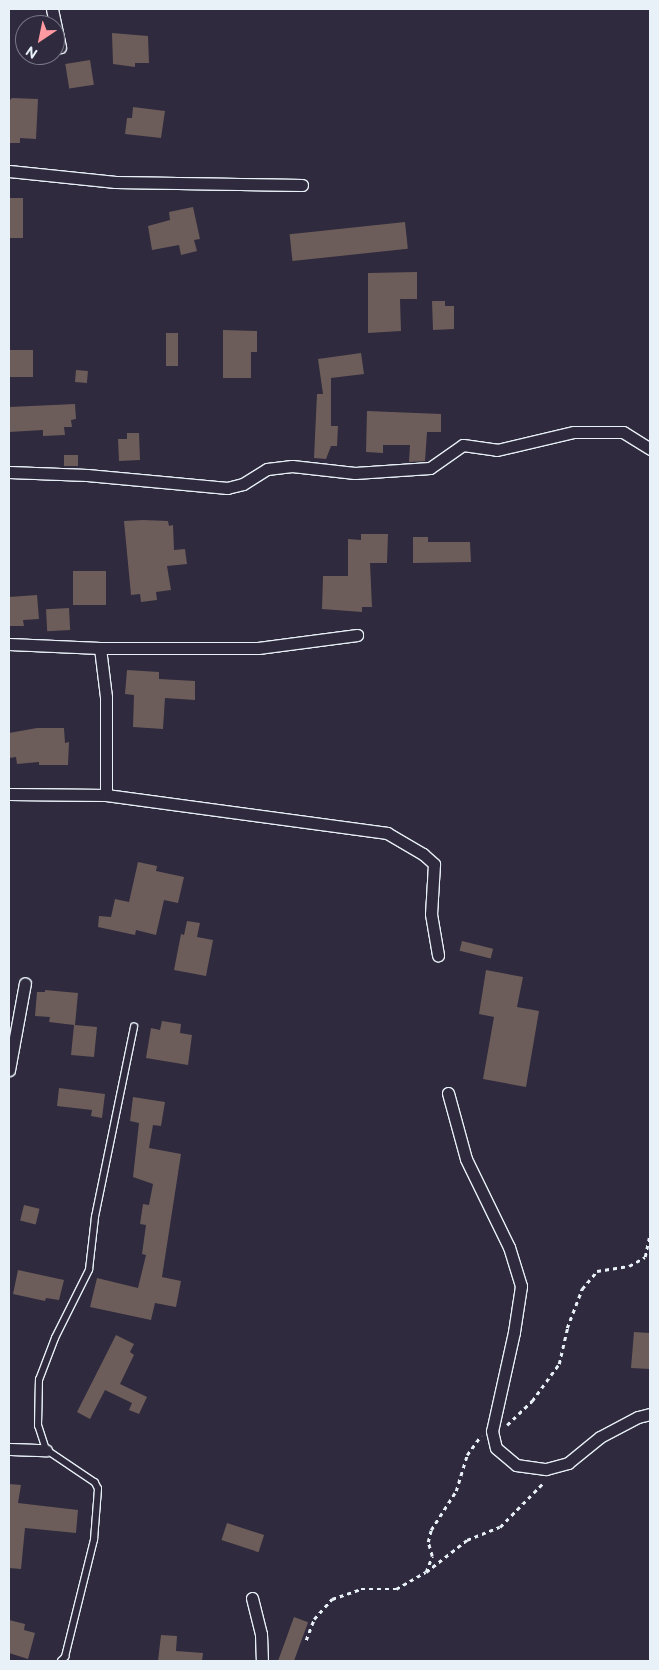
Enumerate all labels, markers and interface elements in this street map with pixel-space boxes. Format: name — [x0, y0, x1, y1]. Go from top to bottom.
north arrow — [15, 15, 65, 65]
text: N — [23, 42, 41, 62]

